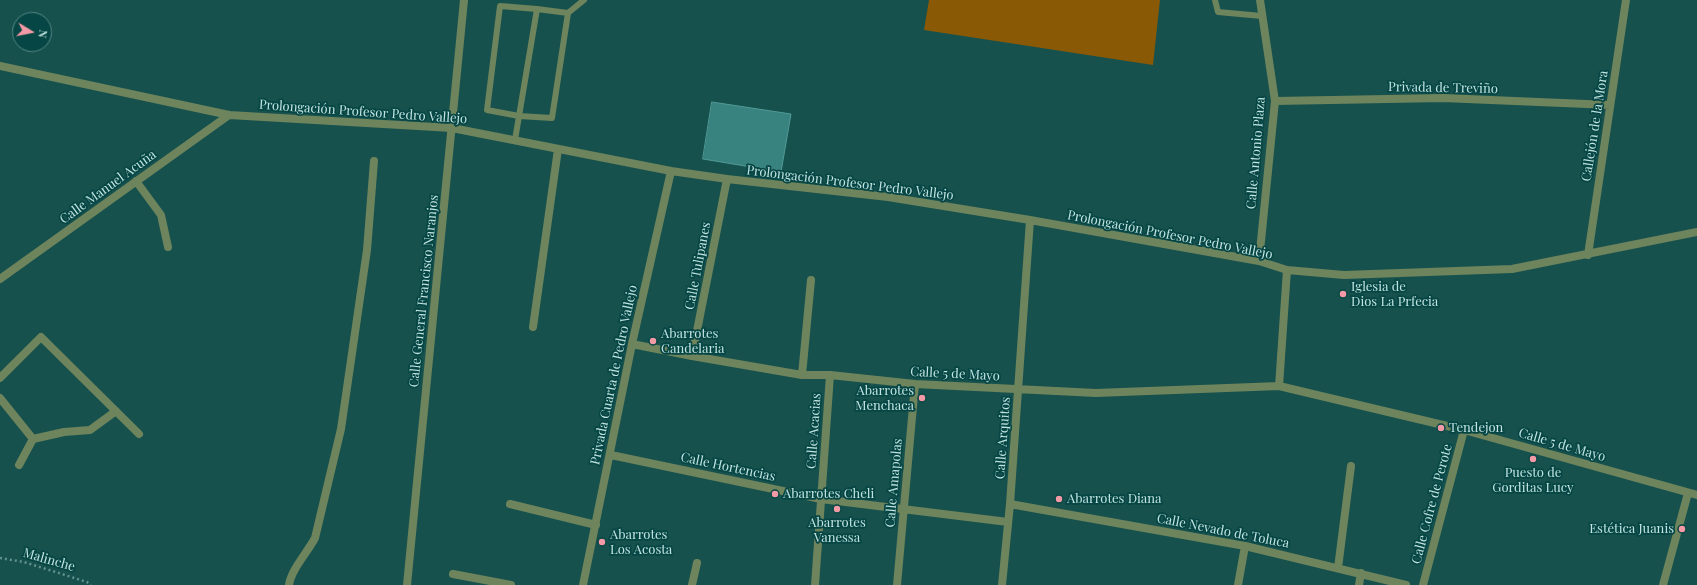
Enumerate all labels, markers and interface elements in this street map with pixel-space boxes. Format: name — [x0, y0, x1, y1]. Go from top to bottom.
north arrow — [12, 12, 52, 52]
text: N — [35, 29, 51, 39]
street label: Callejón de la Mora — [1579, 69, 1611, 183]
street label: Privada de Treviño — [1388, 79, 1498, 97]
street label: Calle Antonio Plaza — [1243, 96, 1269, 210]
street label: Prolongación Profesor Pedro Vallejo — [258, 97, 468, 127]
street label: Calle Manuel Acuña — [57, 147, 159, 227]
street label: Prolongación Profesor Pedro Vallejo — [746, 163, 954, 203]
street label: Calle General Francisco Naranjos — [406, 194, 442, 388]
street label: Prolongación Profesor Pedro Vallejo — [1066, 207, 1274, 263]
street label: Calle Tulipanes — [682, 221, 714, 311]
place label: Iglesia de Dios La Prfecia — [1351, 279, 1438, 310]
street label: Privada Cuarta de Pedro Vallejo — [587, 284, 641, 466]
marker: Iglesia de Dios La Prfecia — [1338, 289, 1348, 299]
place label: Abarrotes Candelaria — [661, 326, 725, 357]
marker: Abarrotes Candelaria — [648, 336, 658, 346]
street label: Calle 5 de Mayo — [910, 364, 1000, 384]
place label: Abarrotes Menchaca — [855, 383, 914, 414]
street label: Calle Acacias — [804, 393, 824, 469]
marker: Abarrotes Menchaca — [917, 393, 927, 403]
street label: Calle Arquitos — [992, 396, 1014, 480]
place label: Tendejon — [1449, 420, 1503, 436]
marker: Tendejon — [1436, 423, 1446, 433]
street label: Calle 5 de Mayo — [1517, 425, 1607, 465]
street label: Calle Amapolas — [882, 438, 906, 528]
street label: Calle Cofre de Perote — [1408, 442, 1456, 566]
street label: Calle Hortencias — [679, 449, 777, 485]
marker: Puesto de Gorditas Lucy — [1528, 454, 1538, 464]
place label: Puesto de Gorditas Lucy — [1492, 465, 1574, 496]
place label: Abarrotes Cheli — [783, 486, 874, 502]
marker: Abarrotes Cheli — [770, 489, 780, 499]
place label: Abarrotes Diana — [1067, 491, 1162, 507]
marker: Abarrotes Diana — [1054, 494, 1064, 504]
marker: Abarrotes Vanessa — [832, 504, 842, 514]
street label: Calle Nevado de Toluca — [1155, 511, 1291, 551]
place label: Abarrotes Vanessa — [808, 515, 866, 546]
place label: Estética Juanis — [1589, 521, 1674, 537]
marker: Estética Juanis — [1677, 524, 1687, 534]
place label: Abarrotes Los Acosta — [610, 527, 672, 558]
marker: Abarrotes Los Acosta — [597, 537, 607, 547]
street label: Malinche — [21, 545, 77, 575]

